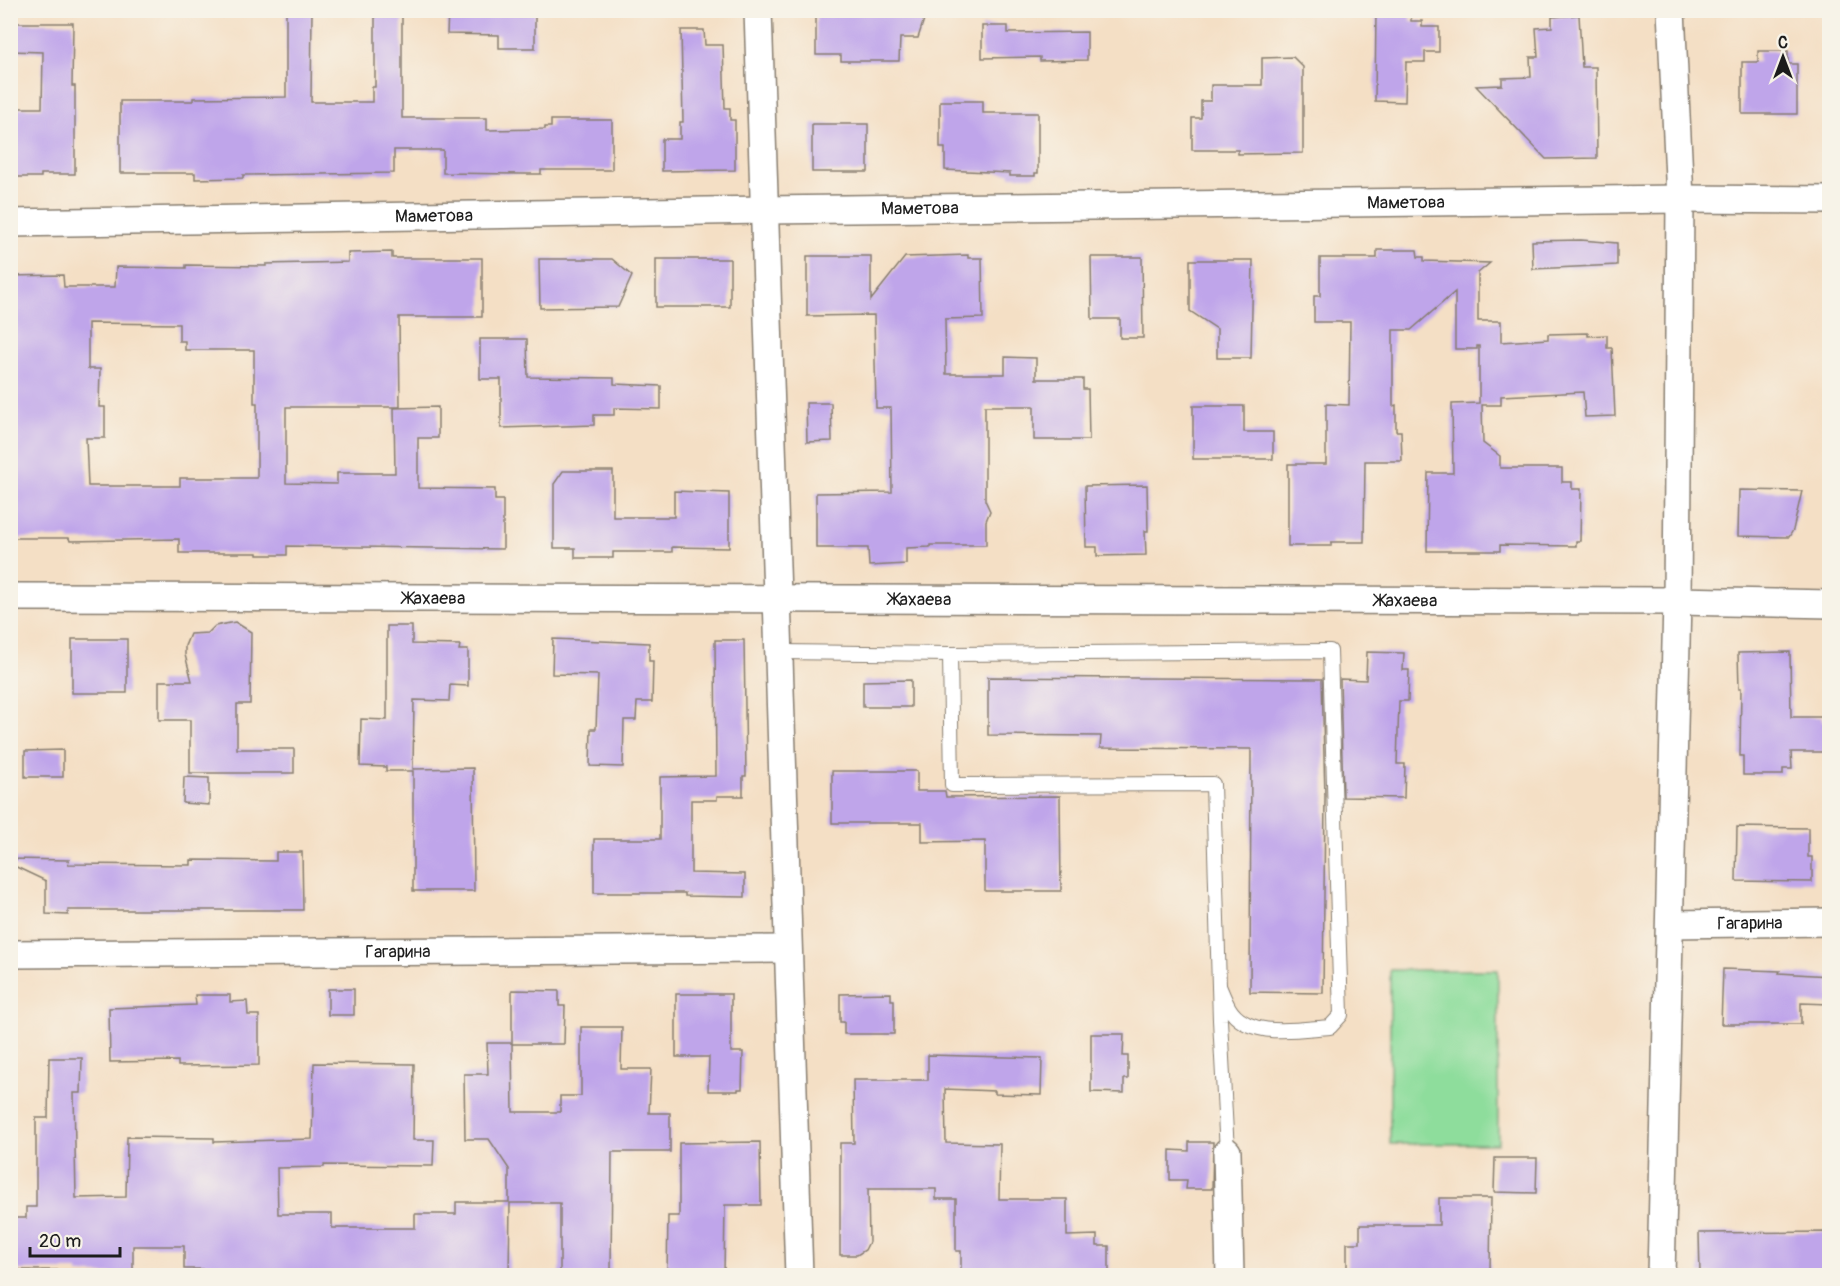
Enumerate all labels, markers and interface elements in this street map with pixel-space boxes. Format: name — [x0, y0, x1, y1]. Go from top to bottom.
north arrow — [1753, 27, 1813, 87]
text: С — [1778, 33, 1788, 53]
street label: Маметова — [1367, 191, 1445, 215]
street label: Маметова — [881, 197, 959, 221]
street label: Маметова — [395, 204, 473, 228]
street label: Жахаева — [400, 587, 465, 610]
street label: Жахаева — [886, 588, 951, 611]
street label: Жахаева — [1372, 589, 1437, 612]
street label: Гагарина — [1717, 912, 1783, 935]
street label: Гагарина — [365, 940, 431, 964]
scale bar — [30, 1220, 120, 1258]
text: 20 m — [39, 1230, 81, 1253]

